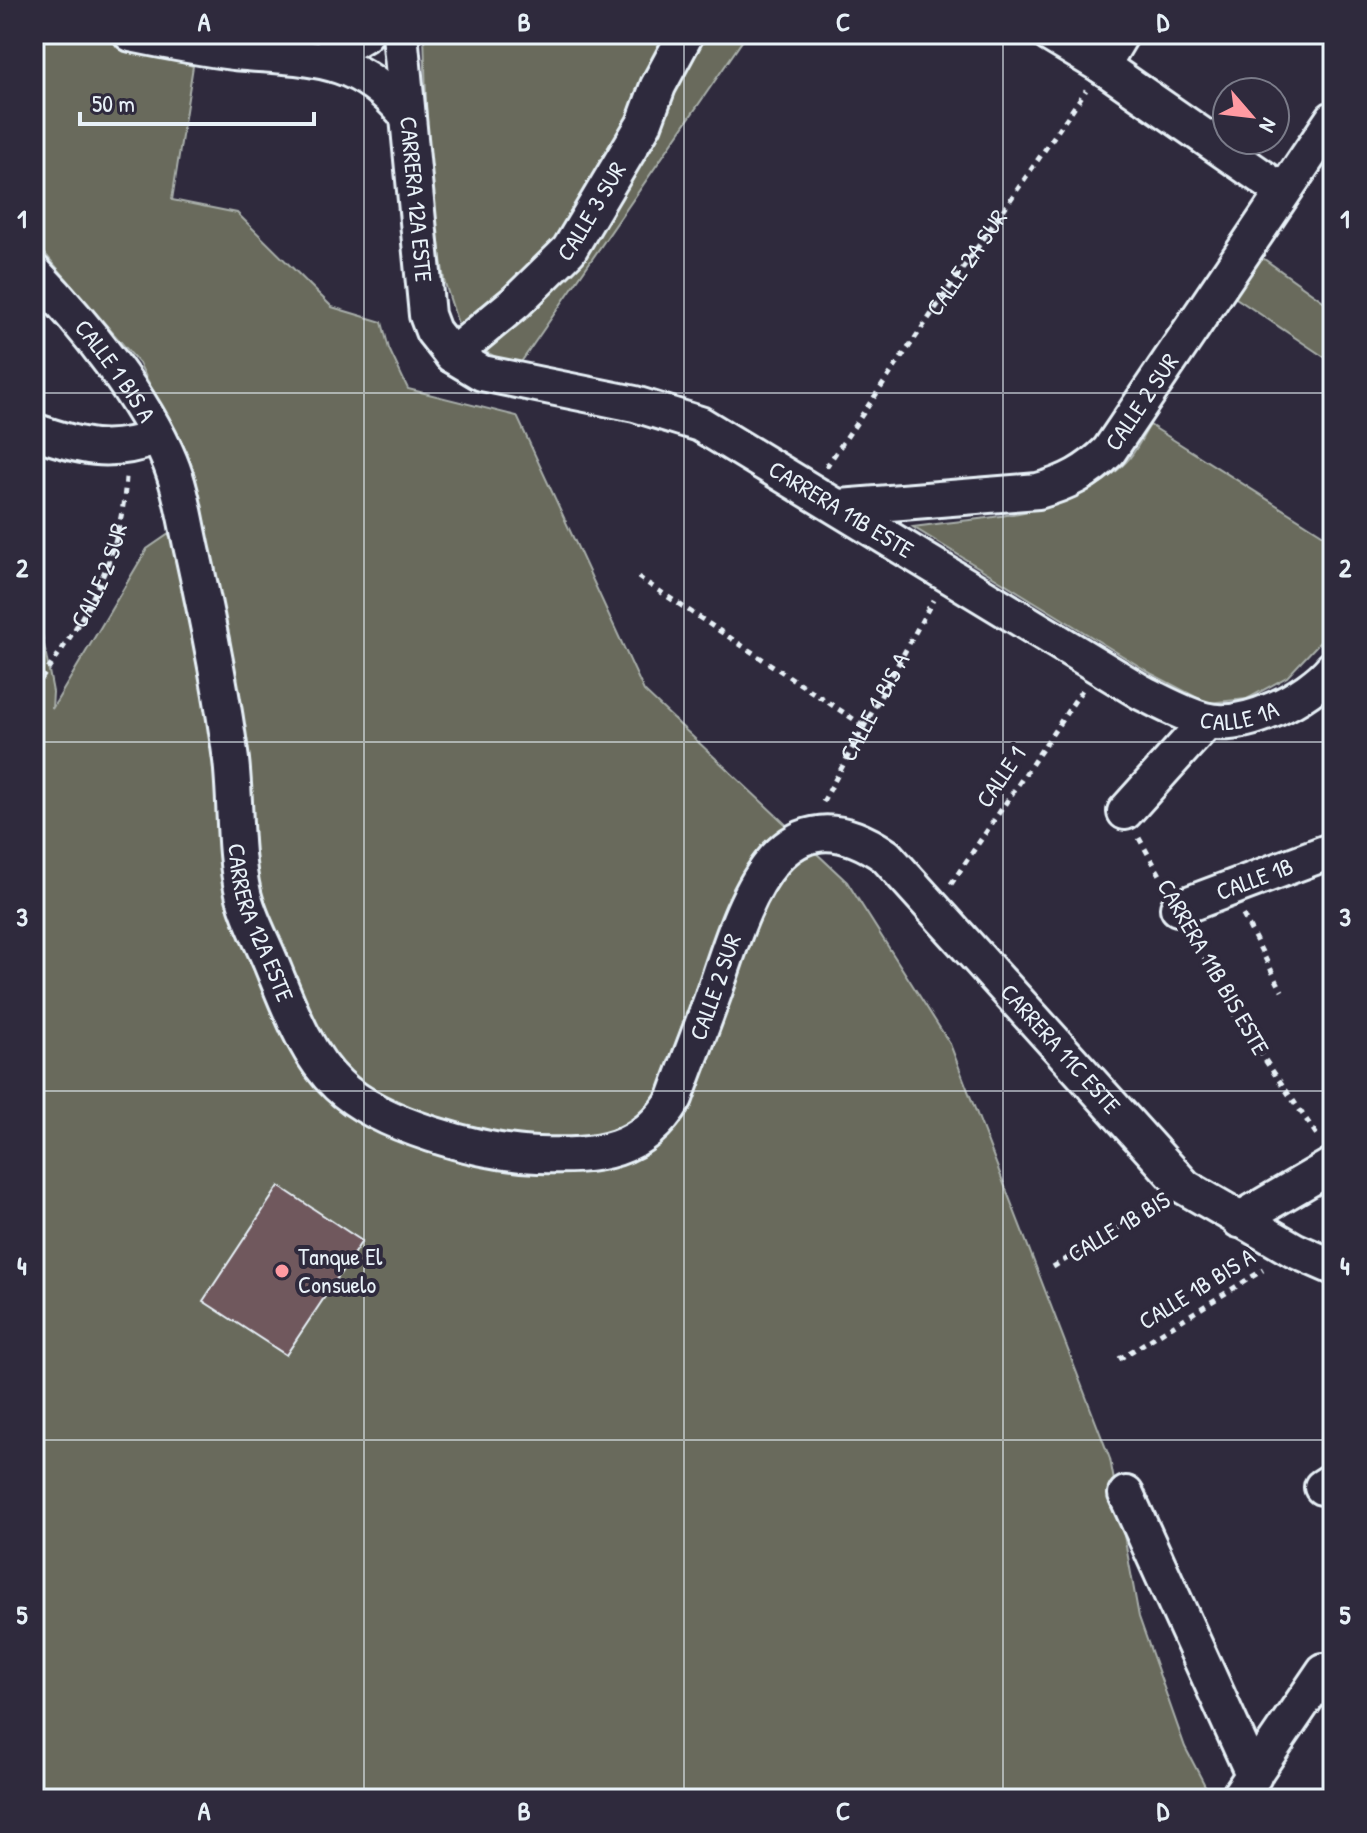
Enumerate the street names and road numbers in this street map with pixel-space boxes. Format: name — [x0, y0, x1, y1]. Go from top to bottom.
street label: CARRERA 12A ESTE — [393, 115, 441, 284]
street label: CALLE 3 SUR — [550, 155, 633, 268]
street label: CALLE 2A SUR — [918, 203, 1014, 322]
street label: CALLE 1 BIS A — [68, 312, 164, 428]
street label: CALLE 2 SUR — [1097, 347, 1185, 457]
street label: CARRERA 11B ESTE — [763, 453, 920, 565]
street label: CALLE 2 SUR — [62, 520, 134, 633]
street label: CALLE 1 BIS A — [831, 646, 916, 767]
street label: CALLE 1A — [1197, 692, 1283, 737]
street label: CALLE 1 — [968, 739, 1032, 813]
street label: CARRERA 12A ESTE — [221, 842, 302, 1007]
street label: CALLE 1B — [1211, 849, 1297, 907]
street label: CARRERA 11B BIS ESTE — [1150, 873, 1277, 1061]
street label: CALLE 2 SUR — [681, 929, 748, 1044]
street label: CARRERA 11C ESTE — [994, 976, 1129, 1121]
street label: CALLE 1B BIS — [1061, 1183, 1176, 1269]
street label: CALLE 1B BIS A — [1132, 1240, 1261, 1337]

